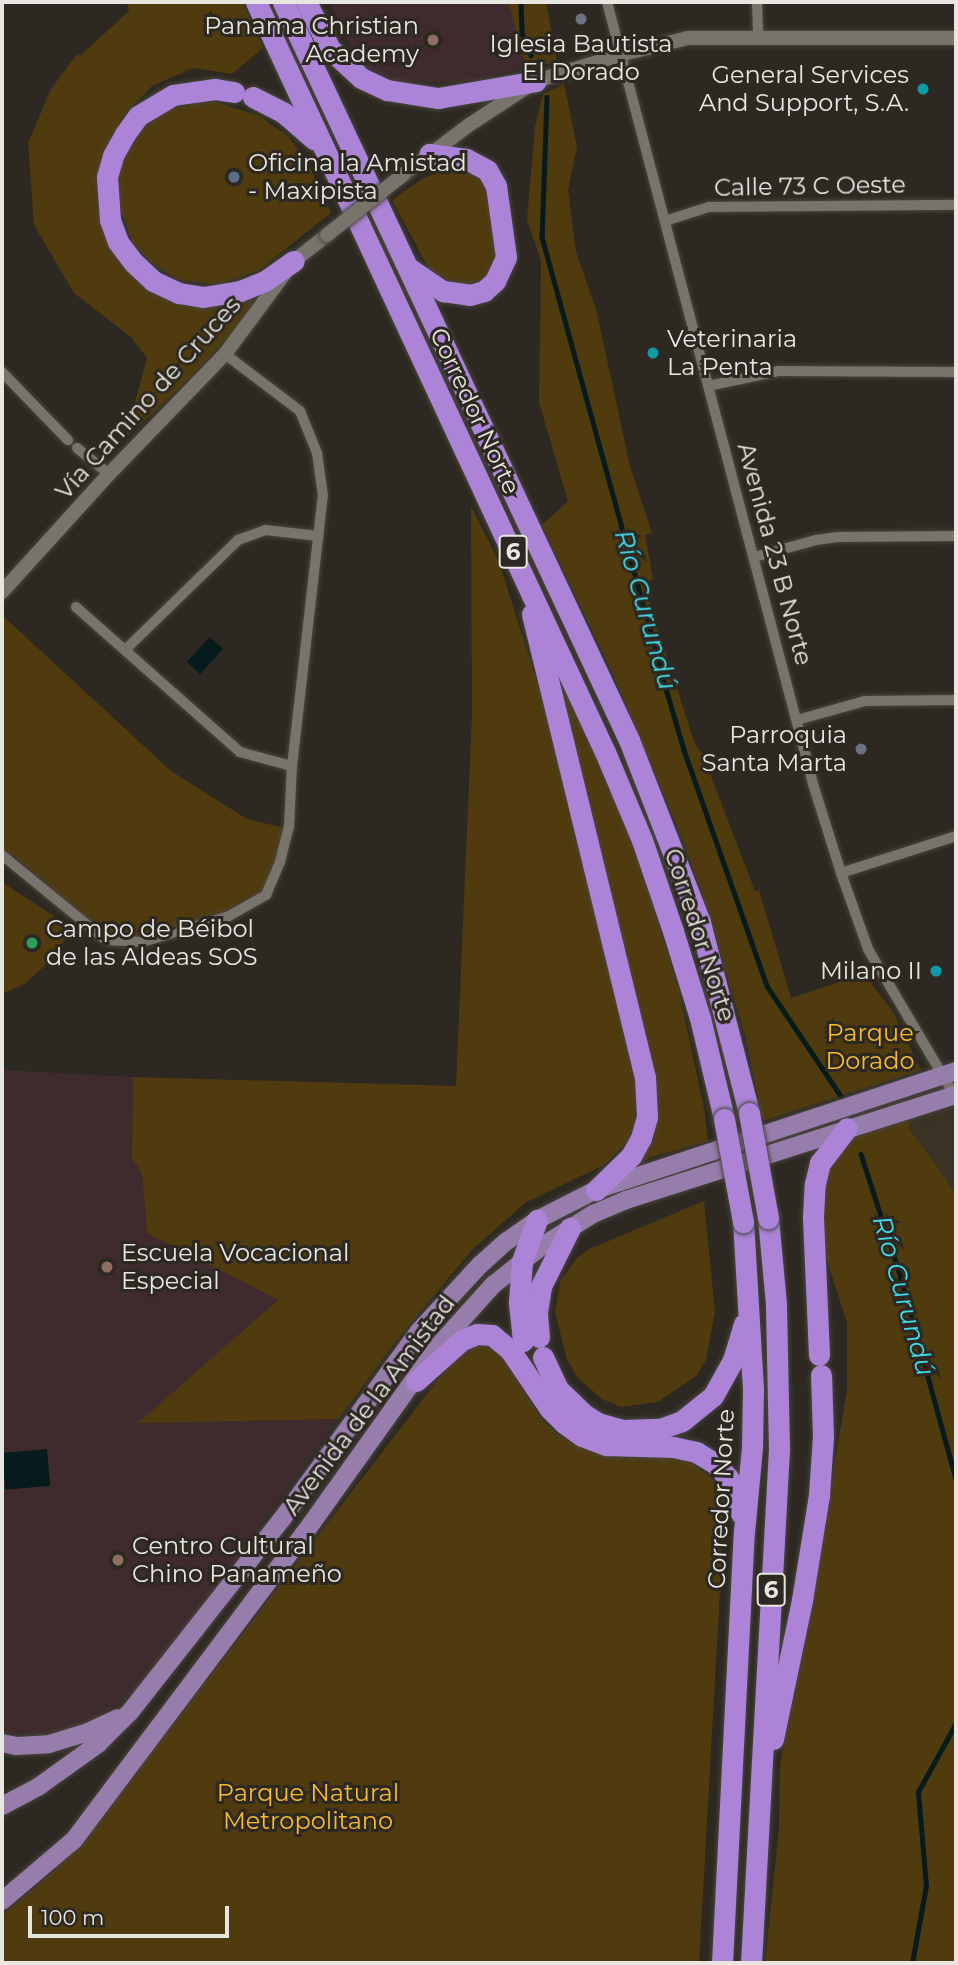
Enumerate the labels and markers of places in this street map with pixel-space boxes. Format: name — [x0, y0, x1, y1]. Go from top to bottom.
marker: Iglesia Bautista El Dorado — [573, 11, 589, 27]
place label: Panama Christian Academy — [204, 12, 419, 68]
place label: Iglesia Bautista El Dorado — [490, 30, 672, 86]
marker: Panama Christian Academy — [425, 32, 441, 48]
place label: General Services And Support, S.A. — [699, 61, 909, 117]
marker: General Services And Support, S.A. — [915, 81, 931, 97]
place label: Oficina la Amistad - Maxipista — [248, 149, 467, 205]
marker: Oficina la Amistad - Maxipista — [226, 169, 242, 185]
place label: Veterinaria La Penta — [667, 325, 797, 381]
marker: Veterinaria La Penta — [645, 345, 661, 361]
place label: Parroquia Santa Marta — [702, 721, 847, 777]
marker: Parroquia Santa Marta — [853, 741, 869, 757]
place label: Campo de Béibol de las Aldeas SOS — [46, 915, 258, 971]
marker: Campo de Béibol de las Aldeas SOS — [24, 935, 40, 951]
place label: Milano II — [820, 957, 922, 985]
marker: Milano II — [928, 963, 944, 979]
place label: Escuela Vocacional Especial — [121, 1239, 349, 1295]
marker: Escuela Vocacional Especial — [99, 1259, 115, 1275]
place label: Centro Cultural Chino Panameño — [132, 1532, 342, 1588]
marker: Centro Cultural Chino Panameño — [110, 1552, 126, 1568]

